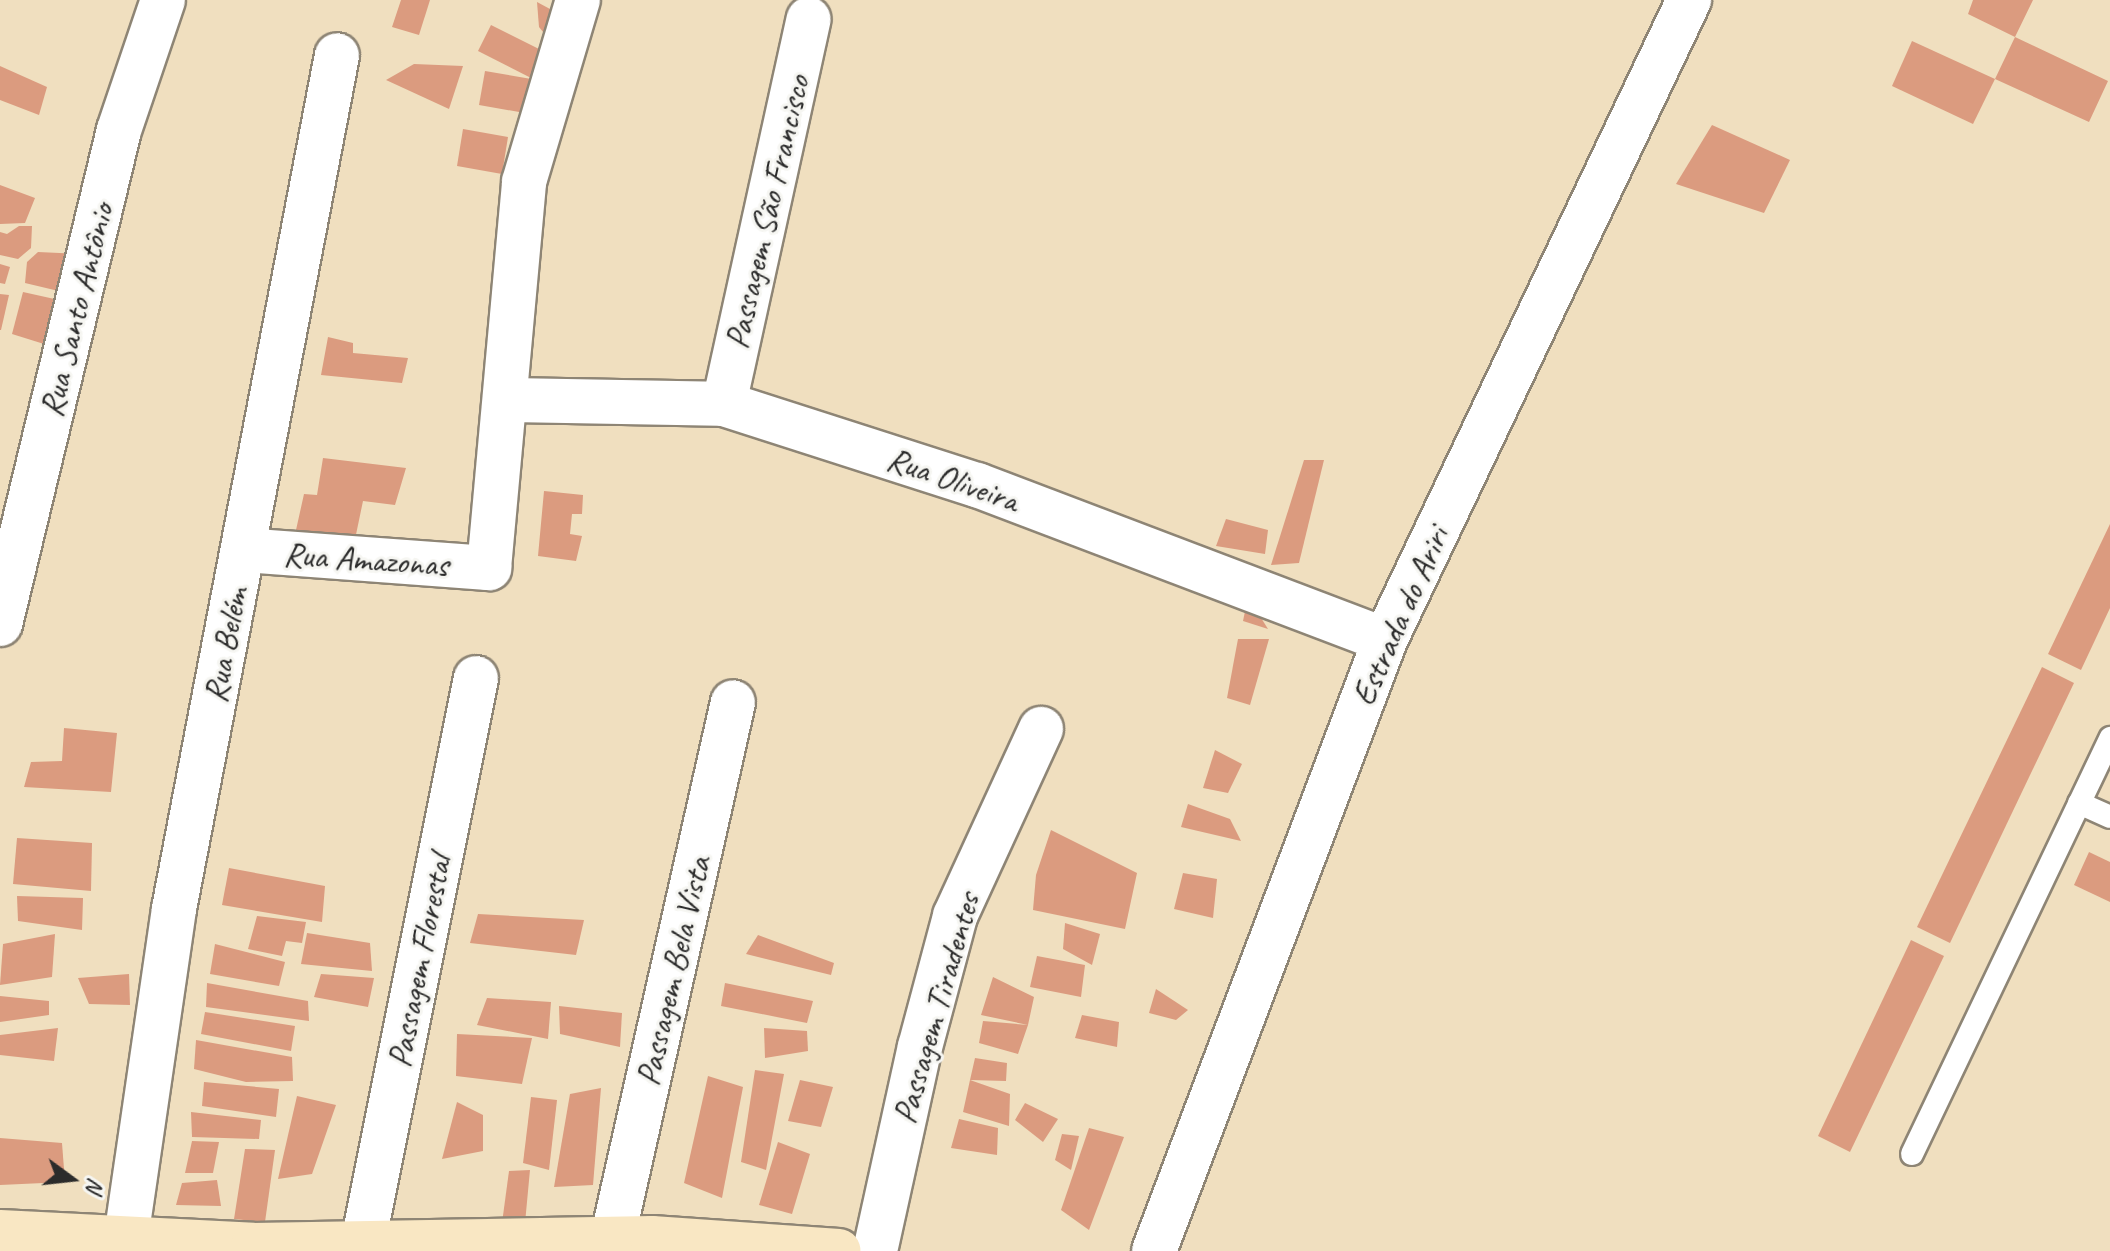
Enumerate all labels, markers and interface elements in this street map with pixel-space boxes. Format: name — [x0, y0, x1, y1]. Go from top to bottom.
street label: Passagem São Francisco — [716, 71, 818, 353]
street label: Rua Santo Antônio — [30, 199, 122, 421]
street label: Rua Oliveira — [882, 437, 1024, 521]
street label: Estrada do Ariri — [1343, 521, 1457, 711]
street label: Rua Amazonas — [282, 533, 450, 585]
street label: Rua Belém — [194, 584, 256, 706]
street label: Passagem Florestal — [378, 851, 460, 1071]
street label: Passagem Bela Vista — [627, 853, 719, 1089]
street label: Passagem Tiradentes — [884, 888, 988, 1128]
north arrow — [32, 1139, 112, 1219]
text: N — [80, 1175, 110, 1195]

